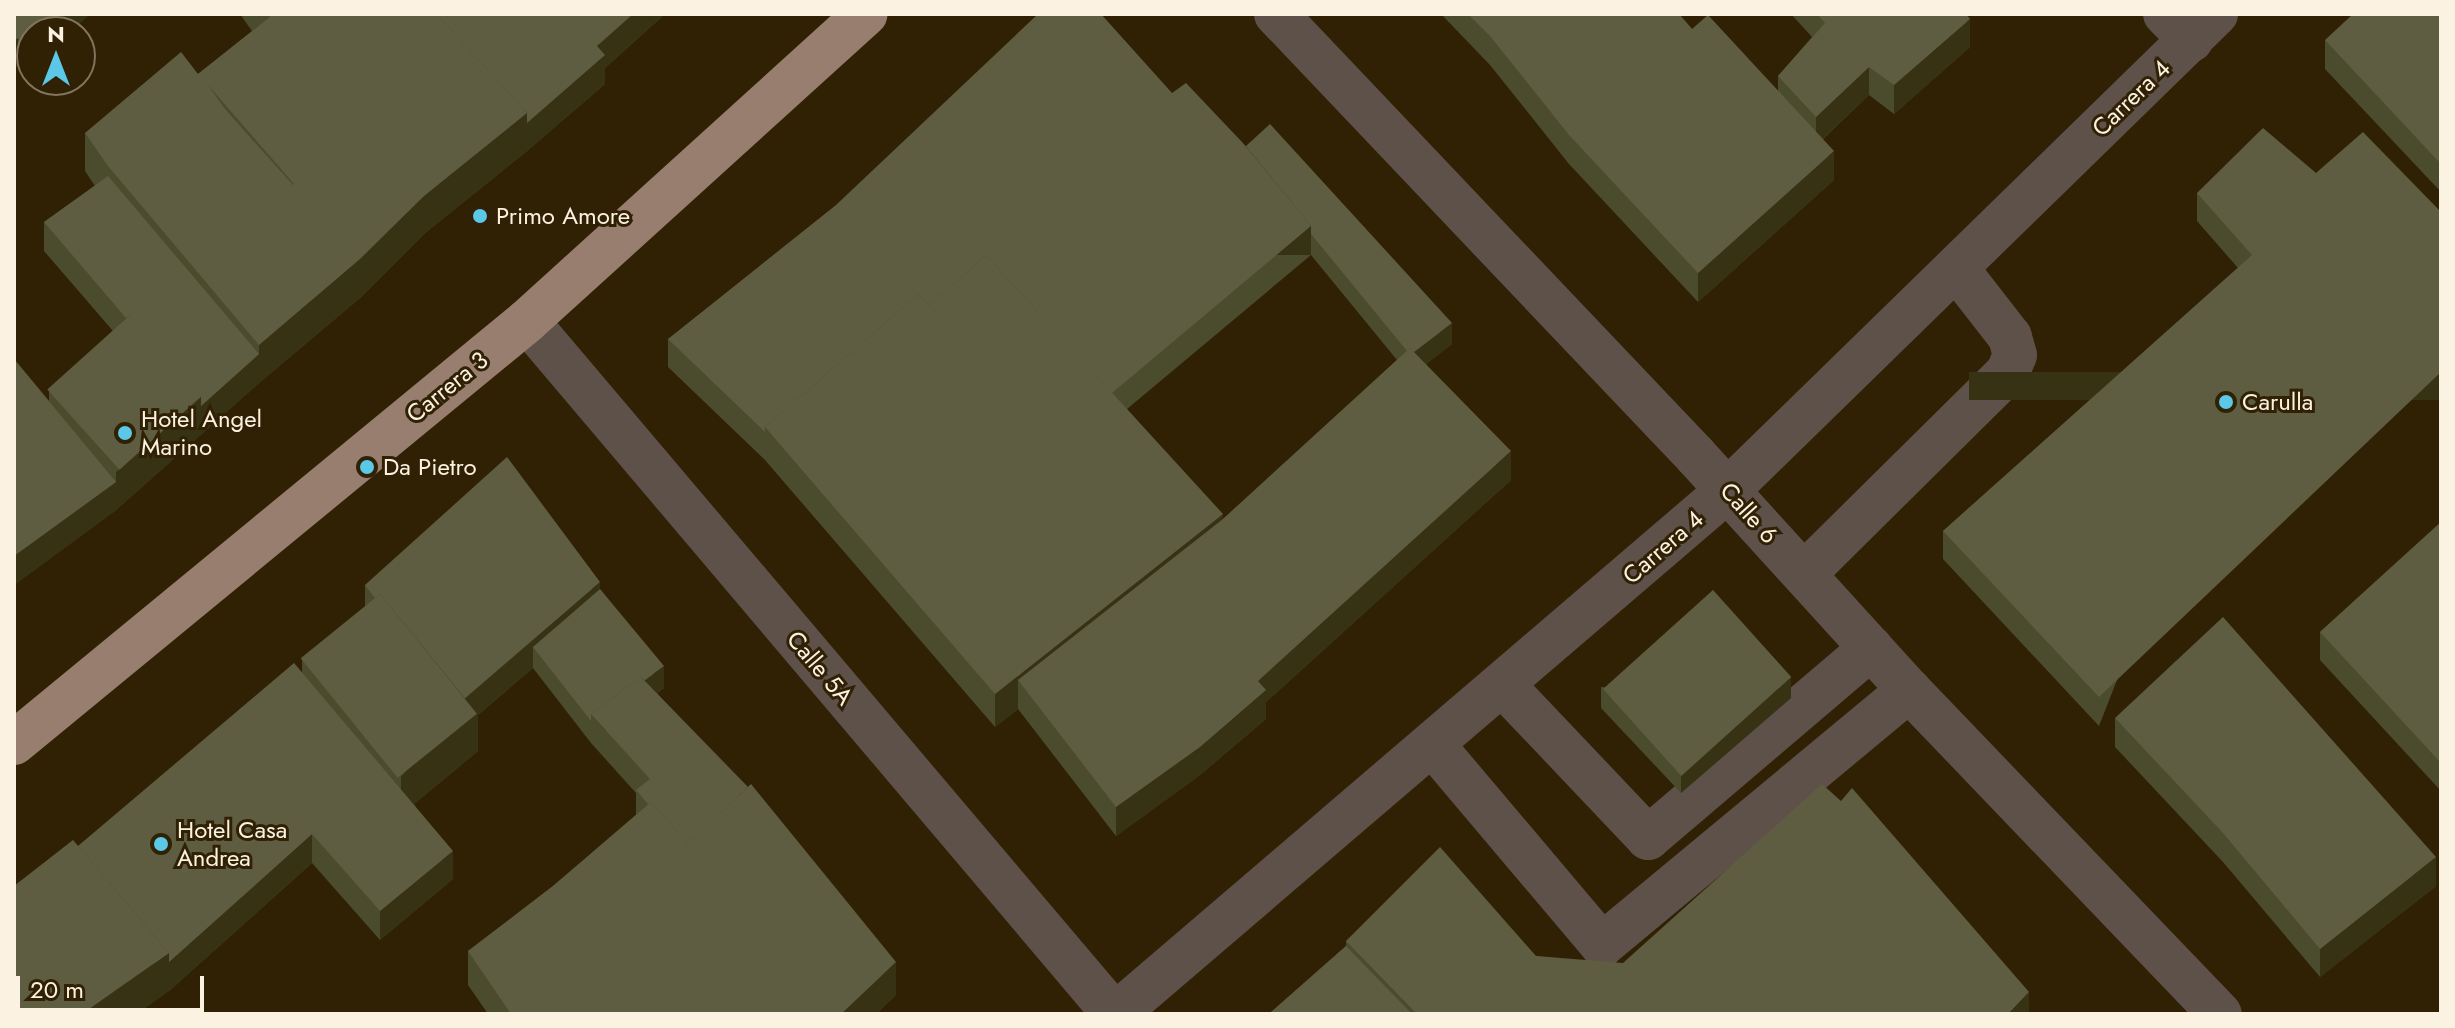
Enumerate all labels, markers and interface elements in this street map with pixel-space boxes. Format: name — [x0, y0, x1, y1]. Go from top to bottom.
north arrow — [16, 16, 96, 96]
text: N — [47, 18, 65, 50]
street label: Carrera 4 — [2086, 54, 2176, 142]
place label: Primo Amore — [496, 202, 630, 230]
marker: Primo Amore — [471, 207, 489, 225]
street label: Carrera 3 — [400, 345, 494, 429]
place label: Carulla — [2242, 388, 2313, 416]
marker: Carulla — [2217, 393, 2235, 411]
place label: Hotel Angel Marino — [141, 405, 262, 461]
marker: Hotel Angel Marino — [116, 424, 134, 442]
place label: Da Pietro — [383, 453, 477, 481]
marker: Da Pietro — [358, 458, 376, 476]
street label: Calle 6 — [1714, 476, 1784, 550]
street label: Carrera 4 — [1617, 504, 1709, 590]
street label: Calle 5A — [781, 625, 859, 711]
place label: Hotel Casa Andrea — [177, 816, 287, 872]
marker: Hotel Casa Andrea — [152, 835, 170, 853]
scale bar — [20, 960, 208, 1010]
text: 20 m — [30, 972, 84, 1007]

